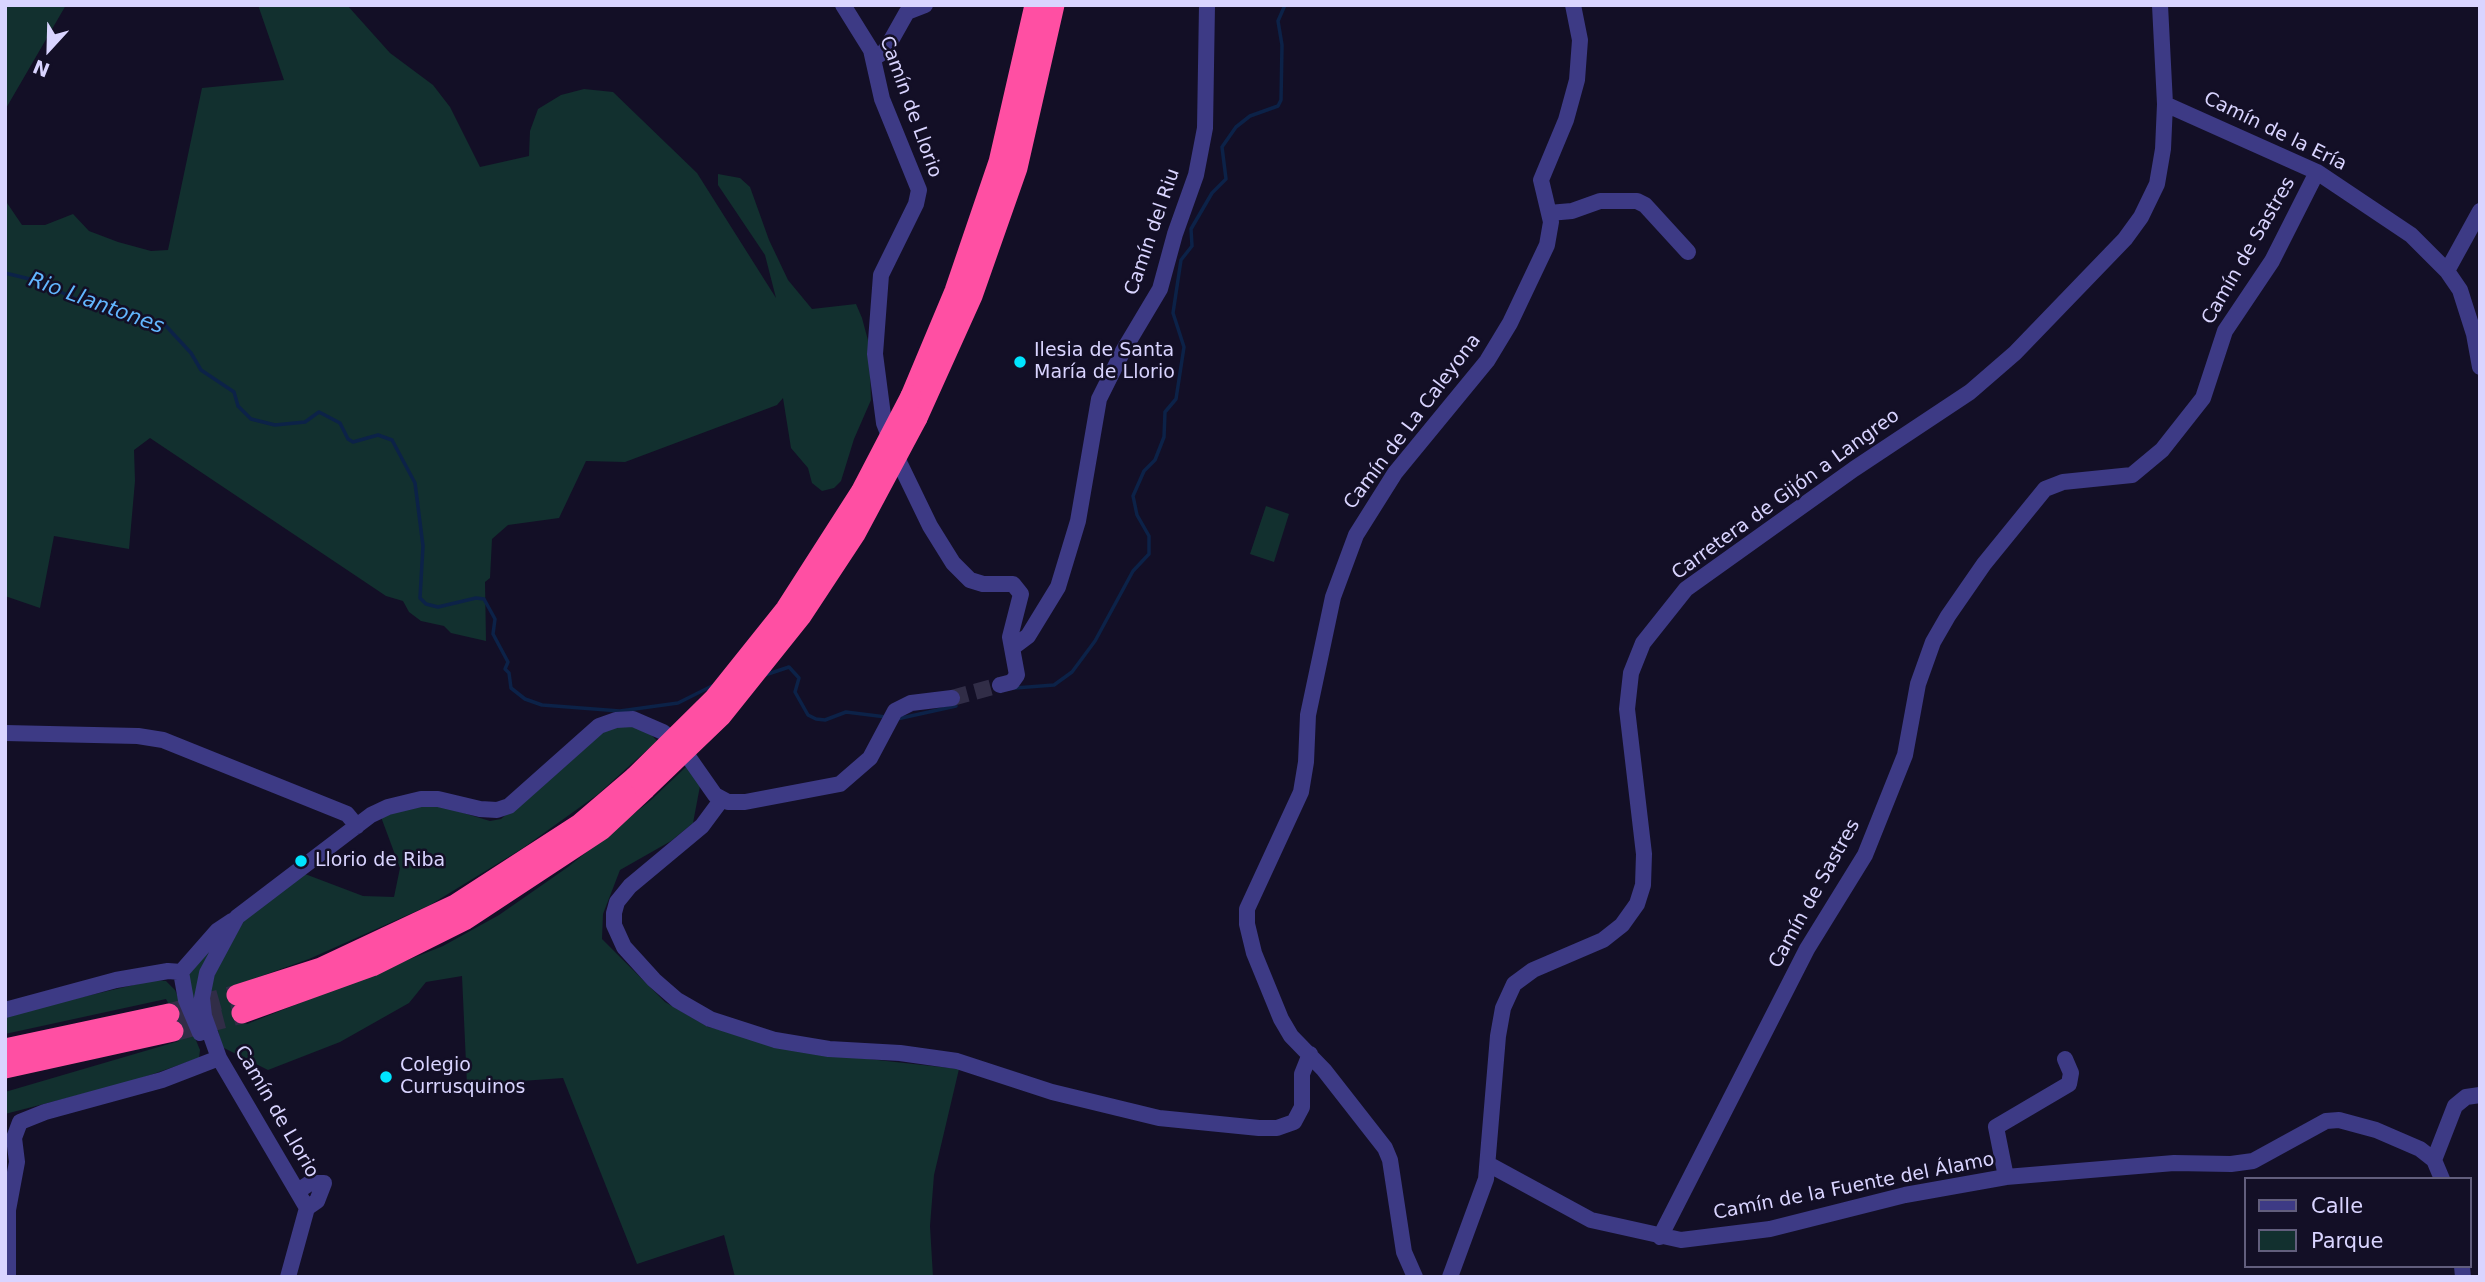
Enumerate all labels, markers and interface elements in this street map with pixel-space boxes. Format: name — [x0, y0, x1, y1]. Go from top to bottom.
north arrow — [14, 14, 84, 84]
street label: Camín de Llorio — [874, 33, 946, 181]
text: N — [30, 55, 53, 82]
street label: Camín de la Ería — [2200, 88, 2350, 176]
street label: Camín del Riu — [1121, 166, 1185, 298]
street label: Camín de Sastres — [2197, 173, 2301, 329]
water label: Rio Llantones — [25, 268, 167, 340]
street label: Camín de La Caleyona — [1340, 330, 1486, 514]
place label: Ilesia de Santa María de Llorio — [1034, 340, 1175, 384]
marker: Ilesia de Santa María de Llorio — [1012, 354, 1028, 370]
street label: Carretera de Gijón a Langreo — [1668, 405, 1904, 585]
street label: Camín de Sastres — [1765, 816, 1865, 972]
place label: Llorio de Riba — [315, 850, 445, 872]
marker: Llorio de Riba — [293, 853, 309, 869]
street label: Camín de Llorio — [229, 1042, 323, 1182]
place label: Colegio Currusquinos — [400, 1055, 525, 1099]
marker: Colegio Currusquinos — [378, 1069, 394, 1085]
street label: Camín de la Fuente del Álamo — [1712, 1149, 1996, 1225]
legend — [2244, 1177, 2471, 1268]
text: Calle — [2311, 1194, 2363, 1218]
text: Parque — [2311, 1229, 2383, 1253]

